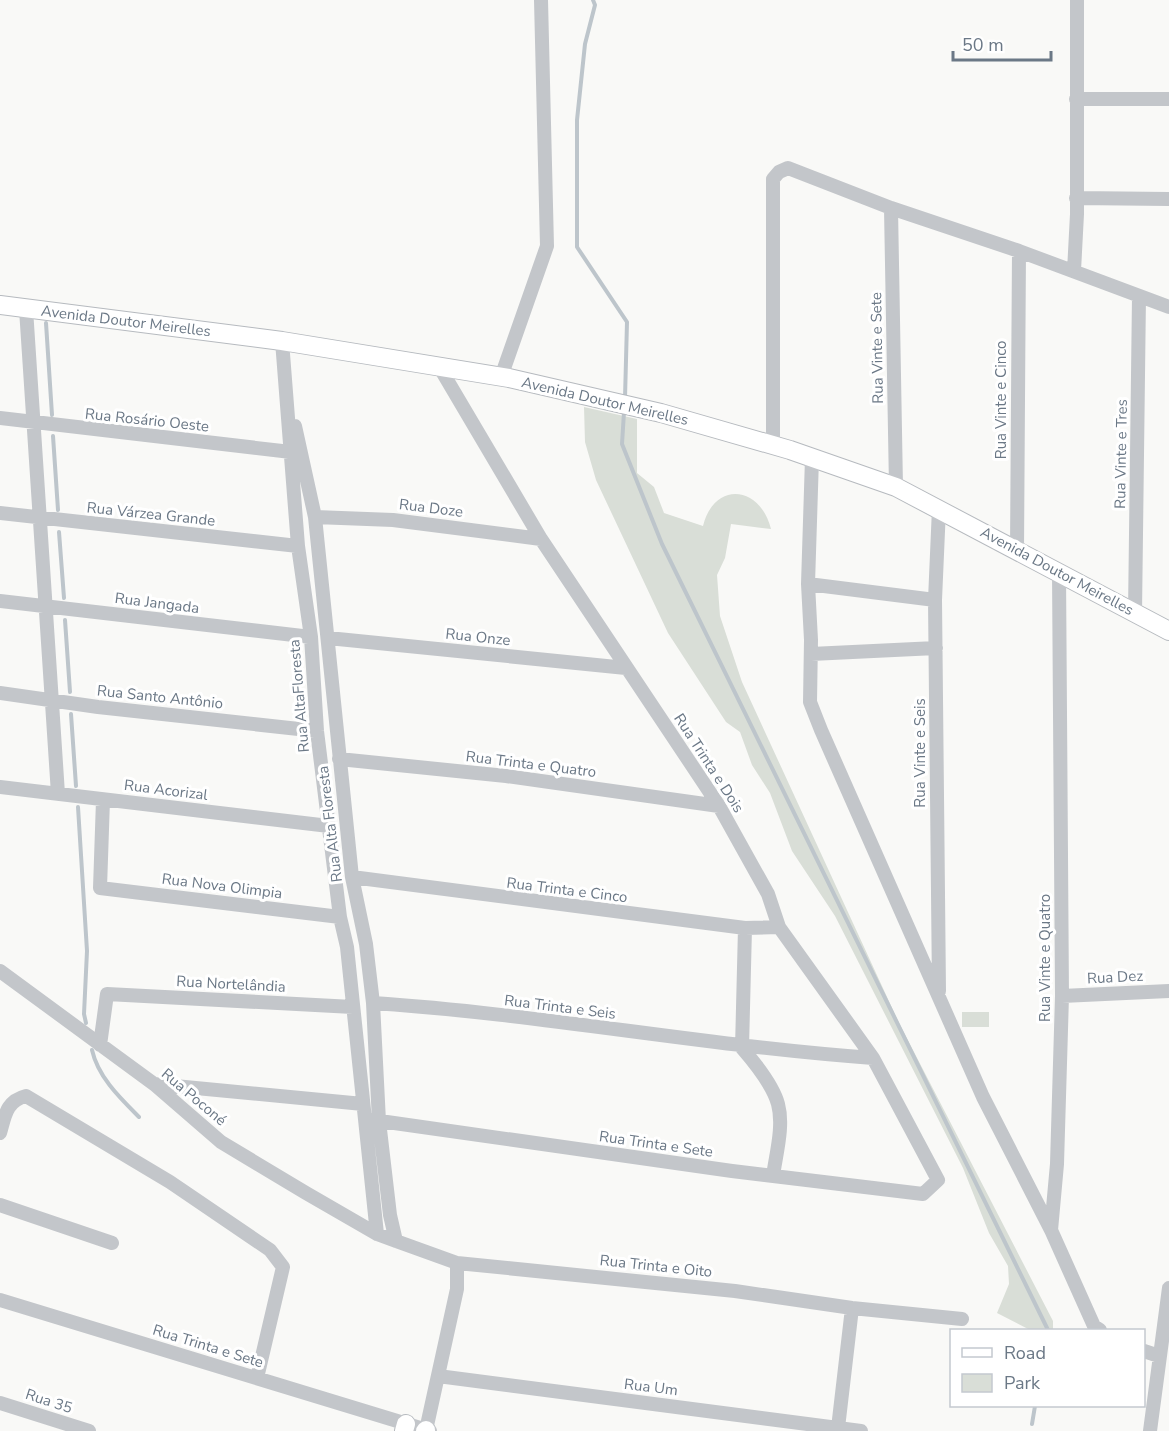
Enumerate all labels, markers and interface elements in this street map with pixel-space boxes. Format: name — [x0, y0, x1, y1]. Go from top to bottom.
scale bar — [953, 24, 1050, 62]
text: 50 m — [962, 33, 1004, 57]
street label: Rua Vinte e Sete — [866, 292, 888, 404]
street label: Avenida Doutor Meirelles — [40, 301, 212, 341]
street label: Rua Vinte e Cinco — [991, 341, 1011, 459]
street label: Avenida Doutor Meirelles — [520, 372, 690, 430]
street label: Rua Vinte e Tres — [1110, 399, 1132, 509]
street label: Rua Rosário Oeste — [84, 404, 210, 436]
street label: Rua Doze — [398, 494, 464, 522]
street label: Rua Várzea Grande — [86, 497, 216, 531]
street label: Avenida Doutor Meirelles — [977, 522, 1137, 620]
street label: Rua Jangada — [114, 588, 200, 618]
street label: Rua Onze — [445, 624, 511, 650]
street label: Rua AltaFloresta — [284, 639, 314, 753]
street label: Rua Santo Antônio — [96, 680, 224, 714]
street label: Rua Vinte e Seis — [910, 698, 930, 808]
street label: Rua Trinta e Dois — [669, 710, 749, 816]
street label: Rua Trinta e Quatro — [465, 746, 597, 782]
street label: Rua Alta Floresta — [313, 765, 347, 883]
street label: Rua Acorizal — [123, 775, 210, 805]
street label: Rua Nova Olimpia — [161, 869, 283, 903]
street label: Rua Trinta e Cinco — [505, 873, 629, 907]
street label: Rua Vinte e Quatro — [1035, 894, 1055, 1022]
street label: Rua Dez — [1086, 966, 1144, 988]
street label: Rua Nortelândia — [176, 971, 286, 997]
street label: Rua Trinta e Seis — [503, 990, 617, 1024]
street label: Rua Poconé — [157, 1064, 231, 1130]
street label: Rua Trinta e Sete — [598, 1126, 714, 1162]
street label: Rua Trinta e Oito — [599, 1250, 713, 1282]
street label: Rua Trinta e Sete — [150, 1320, 266, 1372]
legend — [950, 1329, 1145, 1407]
text: Road — [1004, 1341, 1046, 1365]
text: Park — [1004, 1371, 1041, 1395]
street label: Rua Um — [623, 1374, 679, 1400]
street label: Rua 35 — [23, 1384, 75, 1418]

